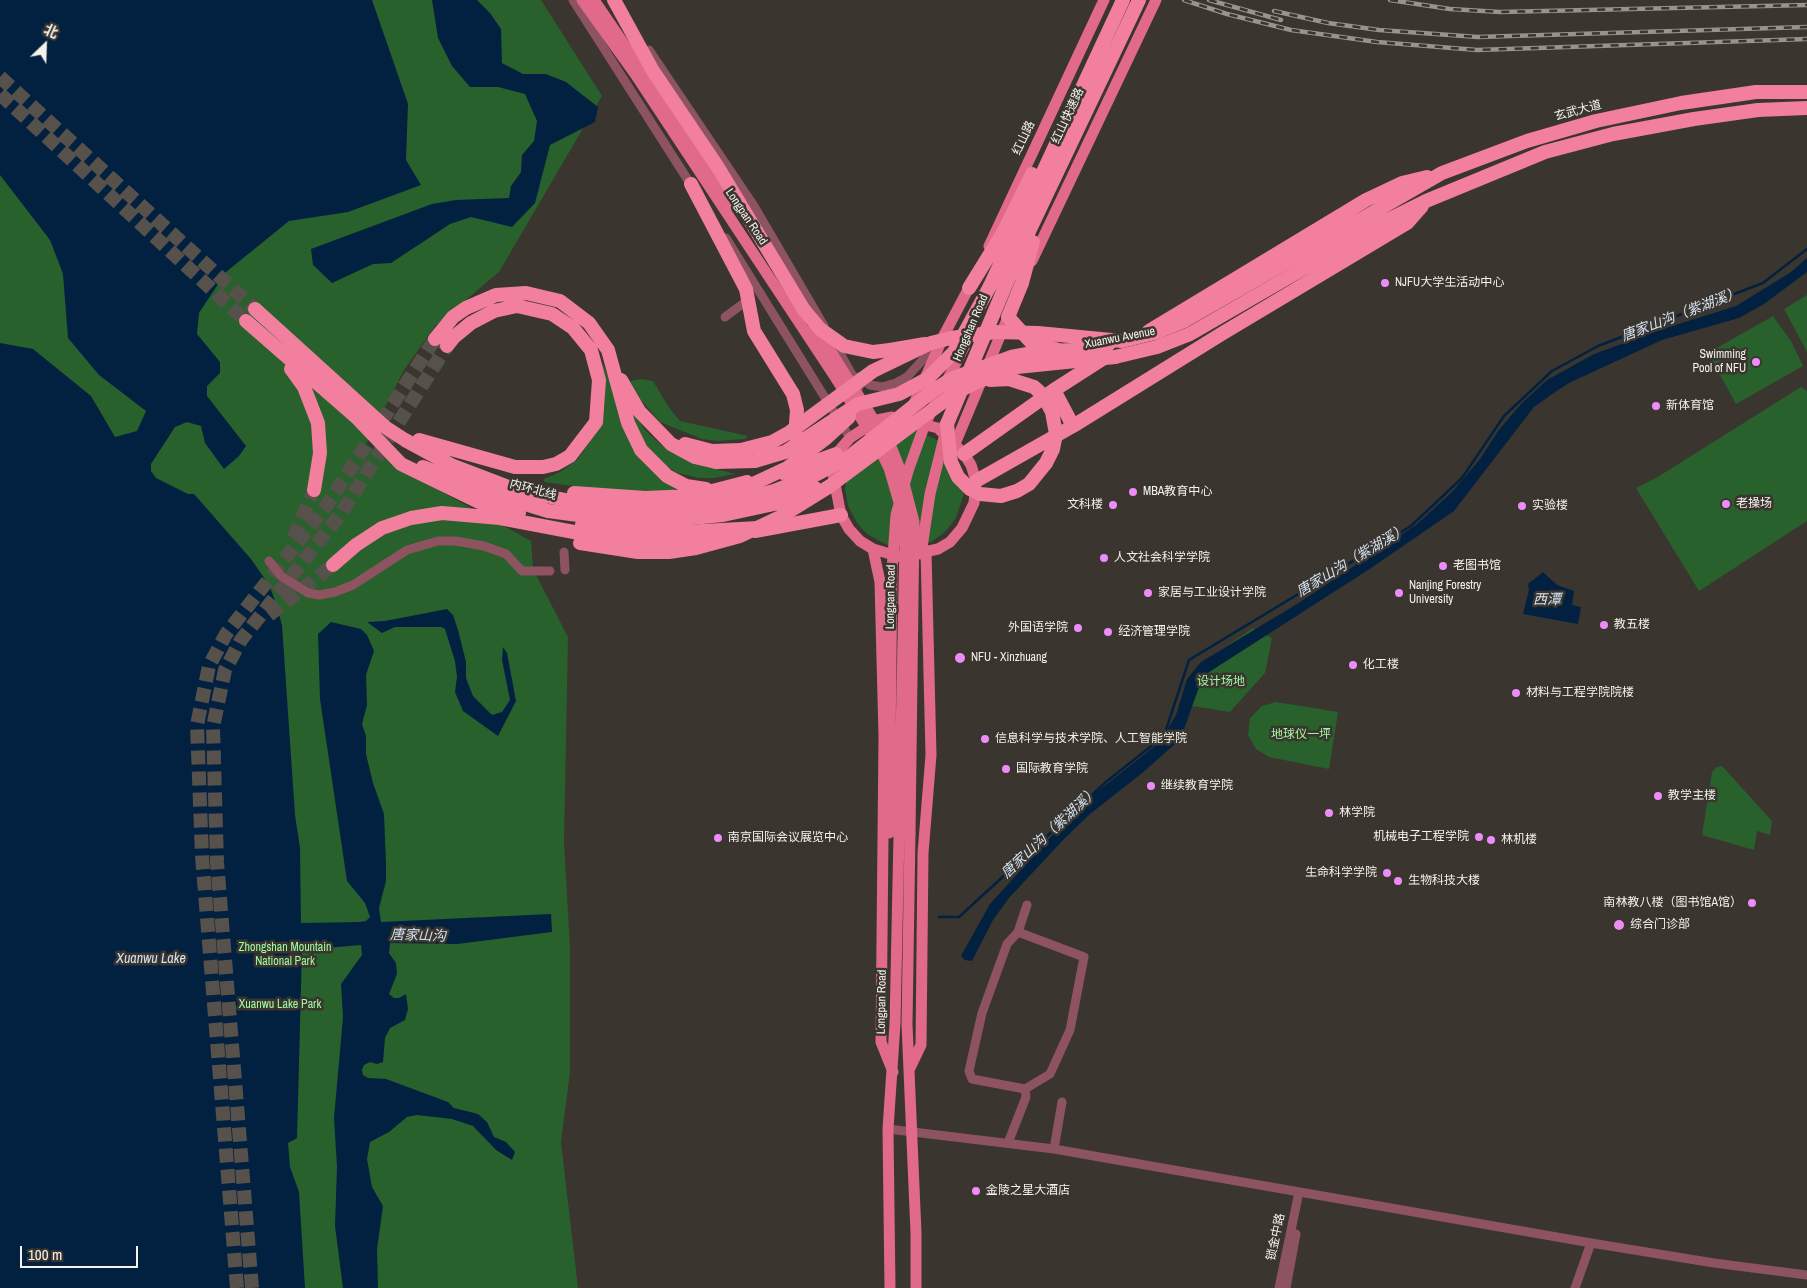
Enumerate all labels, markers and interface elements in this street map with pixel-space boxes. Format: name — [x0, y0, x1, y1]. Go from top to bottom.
north arrow — [20, 20, 70, 70]
text: 北 — [41, 20, 61, 42]
street label: 红山快速路 — [1049, 86, 1087, 146]
street label: 玄武大道 — [1553, 98, 1603, 124]
street label: 红山路 — [1010, 119, 1038, 157]
street label: Longpan Road — [722, 186, 770, 248]
place label: NJFU大学生活动中心 — [1395, 276, 1504, 290]
marker: NJFU大学生活动中心 — [1379, 277, 1391, 289]
water label: 唐家山沟（紫湖溪） — [1619, 285, 1743, 345]
street label: Hongshan Road — [950, 292, 992, 364]
street label: Xuanwu Avenue — [1084, 324, 1156, 352]
place label: Swimming Pool of NFU — [1692, 348, 1746, 376]
marker: Swimming Pool of NFU — [1750, 356, 1762, 368]
place label: 新体育馆 — [1666, 399, 1714, 413]
marker: 新体育馆 — [1650, 400, 1662, 412]
street label: 内环北线 — [508, 477, 558, 503]
place label: MBA教育中心 — [1143, 485, 1212, 499]
marker: MBA教育中心 — [1127, 486, 1139, 498]
place label: 老操场 — [1736, 497, 1772, 511]
place label: 文科楼 — [1067, 498, 1103, 512]
marker: 老操场 — [1720, 498, 1732, 510]
marker: 文科楼 — [1107, 499, 1119, 511]
place label: 实验楼 — [1532, 499, 1568, 513]
marker: 实验楼 — [1516, 500, 1528, 512]
water label: 唐家山沟（紫湖溪） — [1294, 521, 1410, 601]
place label: 人文社会科学学院 — [1114, 551, 1210, 565]
marker: 人文社会科学学院 — [1098, 552, 1110, 564]
place label: 老图书馆 — [1453, 559, 1501, 573]
marker: 老图书馆 — [1437, 560, 1449, 572]
street label: Longpan Road — [883, 565, 899, 629]
place label: Nanjing Forestry University — [1409, 579, 1481, 607]
place label: 家居与工业设计学院 — [1158, 586, 1266, 600]
marker: 家居与工业设计学院 — [1142, 587, 1154, 599]
marker: Nanjing Forestry University — [1393, 587, 1405, 599]
water label: 西潭 — [1533, 592, 1561, 608]
place label: 教五楼 — [1614, 618, 1650, 632]
marker: 教五楼 — [1598, 619, 1610, 631]
place label: 外国语学院 — [1008, 621, 1068, 635]
marker: 外国语学院 — [1072, 622, 1084, 634]
place label: 经济管理学院 — [1118, 625, 1190, 639]
marker: 经济管理学院 — [1102, 626, 1114, 638]
marker: NFU - Xinzhuang — [953, 651, 967, 665]
place label: NFU - Xinzhuang — [971, 651, 1047, 665]
place label: 化工楼 — [1363, 658, 1399, 672]
marker: 化工楼 — [1347, 659, 1359, 671]
park label: 设计场地 — [1197, 675, 1245, 689]
place label: 材料与工程学院院楼 — [1526, 686, 1634, 700]
marker: 材料与工程学院院楼 — [1510, 687, 1522, 699]
park label: 地球仪一坪 — [1271, 728, 1331, 742]
place label: 信息科学与技术学院、人工智能学院 — [995, 732, 1187, 746]
marker: 信息科学与技术学院、人工智能学院 — [979, 733, 991, 745]
place label: 国际教育学院 — [1016, 762, 1088, 776]
marker: 国际教育学院 — [1000, 763, 1012, 775]
place label: 继续教育学院 — [1161, 779, 1233, 793]
marker: 继续教育学院 — [1145, 780, 1157, 792]
water label: 唐家山沟（紫湖溪） — [998, 784, 1102, 882]
place label: 教学主楼 — [1668, 789, 1716, 803]
marker: 教学主楼 — [1652, 790, 1664, 802]
place label: 林学院 — [1339, 806, 1375, 820]
marker: 林学院 — [1323, 807, 1335, 819]
place label: 机械电子工程学院 — [1373, 830, 1469, 844]
place label: 南京国际会议展览中心 — [728, 831, 848, 845]
marker: 机械电子工程学院 — [1473, 831, 1485, 843]
marker: 南京国际会议展览中心 — [712, 832, 724, 844]
place label: 林机楼 — [1501, 833, 1537, 847]
marker: 林机楼 — [1485, 834, 1497, 846]
place label: 生命科学学院 — [1305, 866, 1377, 880]
marker: 生命科学学院 — [1381, 867, 1393, 879]
place label: 生物科技大楼 — [1408, 874, 1480, 888]
marker: 生物科技大楼 — [1392, 875, 1404, 887]
place label: 南林教八楼（图书馆A馆） — [1603, 896, 1742, 910]
marker: 南林教八楼（图书馆A馆） — [1746, 897, 1758, 909]
marker: 综合门诊部 — [1612, 918, 1626, 932]
place label: 综合门诊部 — [1630, 918, 1690, 932]
water label: 唐家山沟 — [390, 927, 446, 945]
park label: Zhongshan Mountain National Park — [239, 941, 331, 969]
water label: Xuanwu Lake — [116, 951, 186, 967]
street label: Longpan Road — [874, 970, 890, 1034]
park label: Xuanwu Lake Park — [239, 998, 321, 1012]
place label: 金陵之星大酒店 — [986, 1184, 1070, 1198]
marker: 金陵之星大酒店 — [970, 1185, 982, 1197]
street label: 锁金中路 — [1264, 1212, 1288, 1262]
scale bar — [22, 1236, 140, 1268]
text: 100 m — [28, 1244, 62, 1265]

